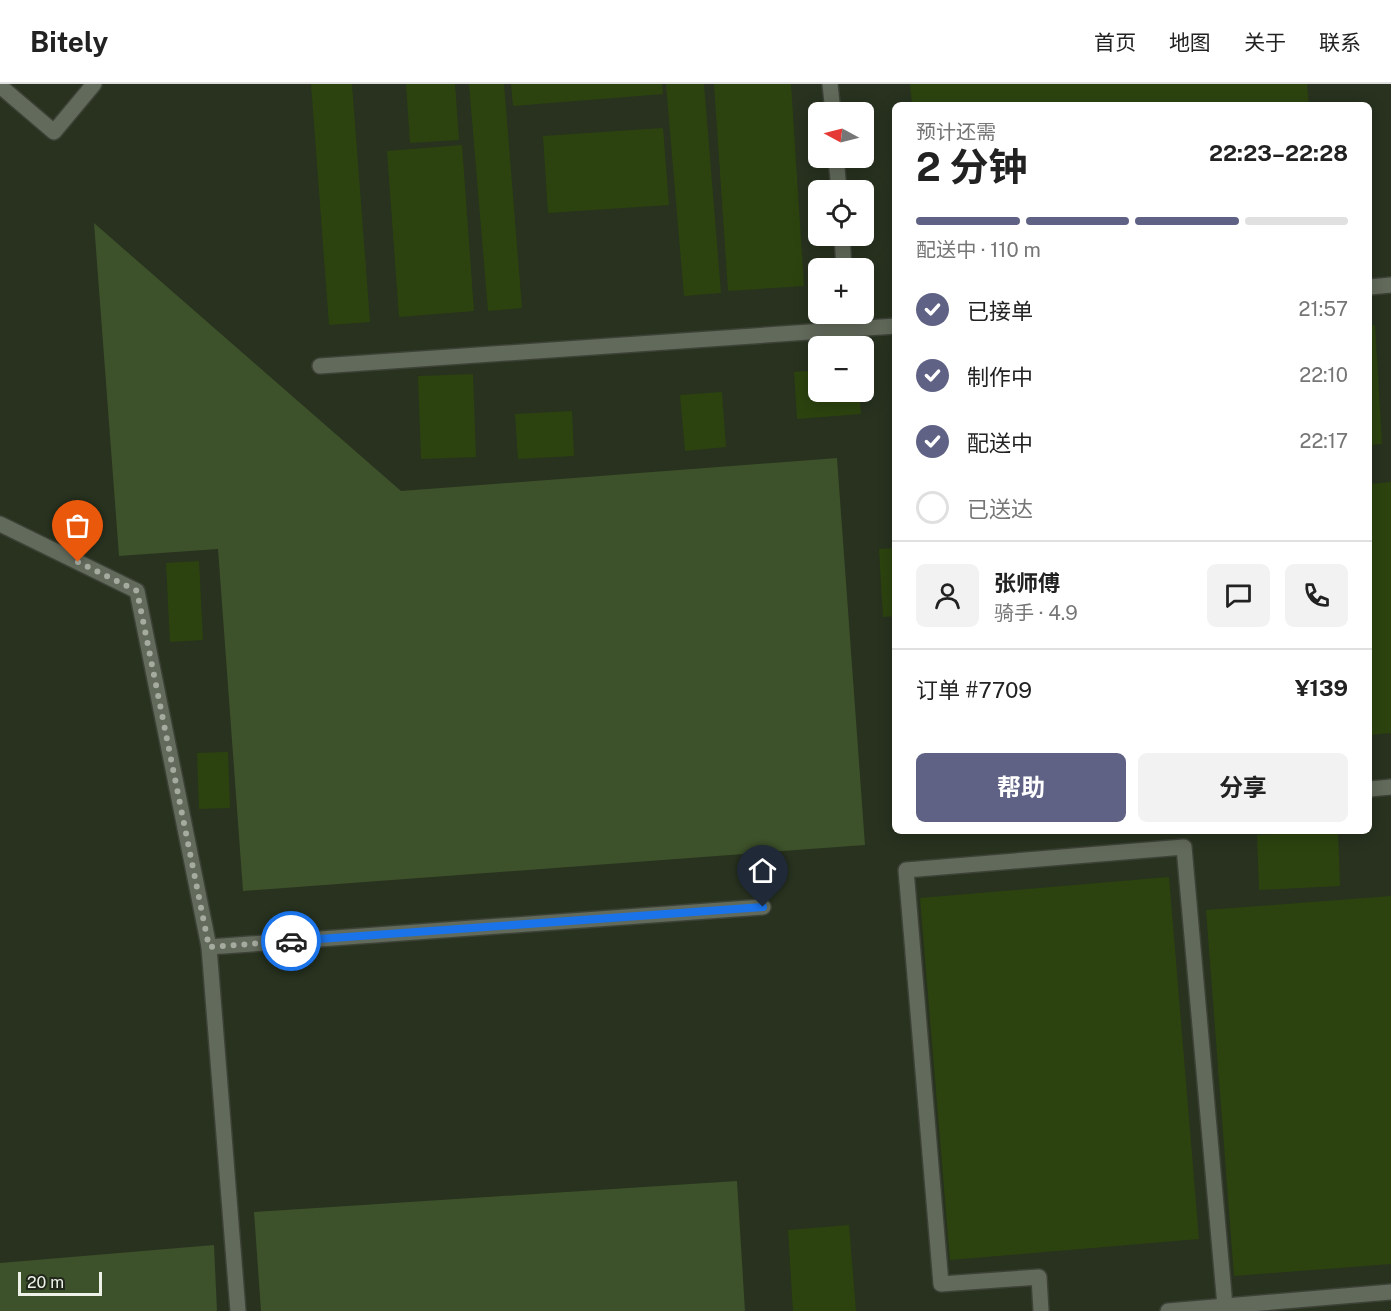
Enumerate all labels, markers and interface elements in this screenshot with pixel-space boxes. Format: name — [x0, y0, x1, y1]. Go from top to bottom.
text: Bitely — [30, 25, 108, 58]
text: 首页 — [1094, 30, 1136, 55]
text: 地图 — [1169, 30, 1211, 55]
text: 关于 — [1244, 30, 1286, 55]
text: 联系 — [1319, 30, 1361, 55]
north arrow — [808, 102, 874, 168]
map controls — [808, 102, 874, 402]
text: 预计还需 — [916, 120, 996, 144]
text: 22:23–22:28 — [1209, 140, 1348, 166]
text: 2 分钟 — [916, 144, 1028, 190]
button: locate — [808, 180, 874, 246]
text: 配送中 · 110 m — [916, 238, 1041, 262]
button: + — [808, 258, 874, 324]
icon: check — [916, 293, 949, 326]
text: 21:57 — [1299, 297, 1348, 321]
text: 已接单 — [967, 298, 1033, 324]
button: − — [808, 336, 874, 402]
icon: check — [916, 359, 949, 392]
text: 22:10 — [1299, 363, 1348, 387]
text: 制作中 — [967, 364, 1033, 390]
icon: check — [916, 425, 949, 458]
text: 22:17 — [1300, 429, 1348, 453]
text: 配送中 — [967, 430, 1033, 456]
text: 已送达 — [967, 496, 1033, 522]
pin — [52, 500, 103, 562]
icon: bag — [61, 509, 94, 542]
button: person — [916, 564, 979, 627]
button: chat — [1207, 564, 1270, 627]
button: phone — [1285, 564, 1348, 627]
text: 张师傅 — [994, 570, 1060, 596]
text: 骑手 · 4.9 — [994, 601, 1078, 625]
text: ¥139 — [1295, 675, 1348, 701]
text: 订单 #7709 — [916, 677, 1032, 703]
button: 帮助 — [916, 753, 1126, 822]
button: 分享 — [1138, 753, 1348, 822]
pin — [737, 845, 788, 907]
icon: home — [746, 854, 779, 887]
courier — [261, 911, 321, 971]
icon: car — [275, 925, 308, 958]
scale bar — [18, 1269, 102, 1296]
text: 20 m — [27, 1273, 64, 1292]

